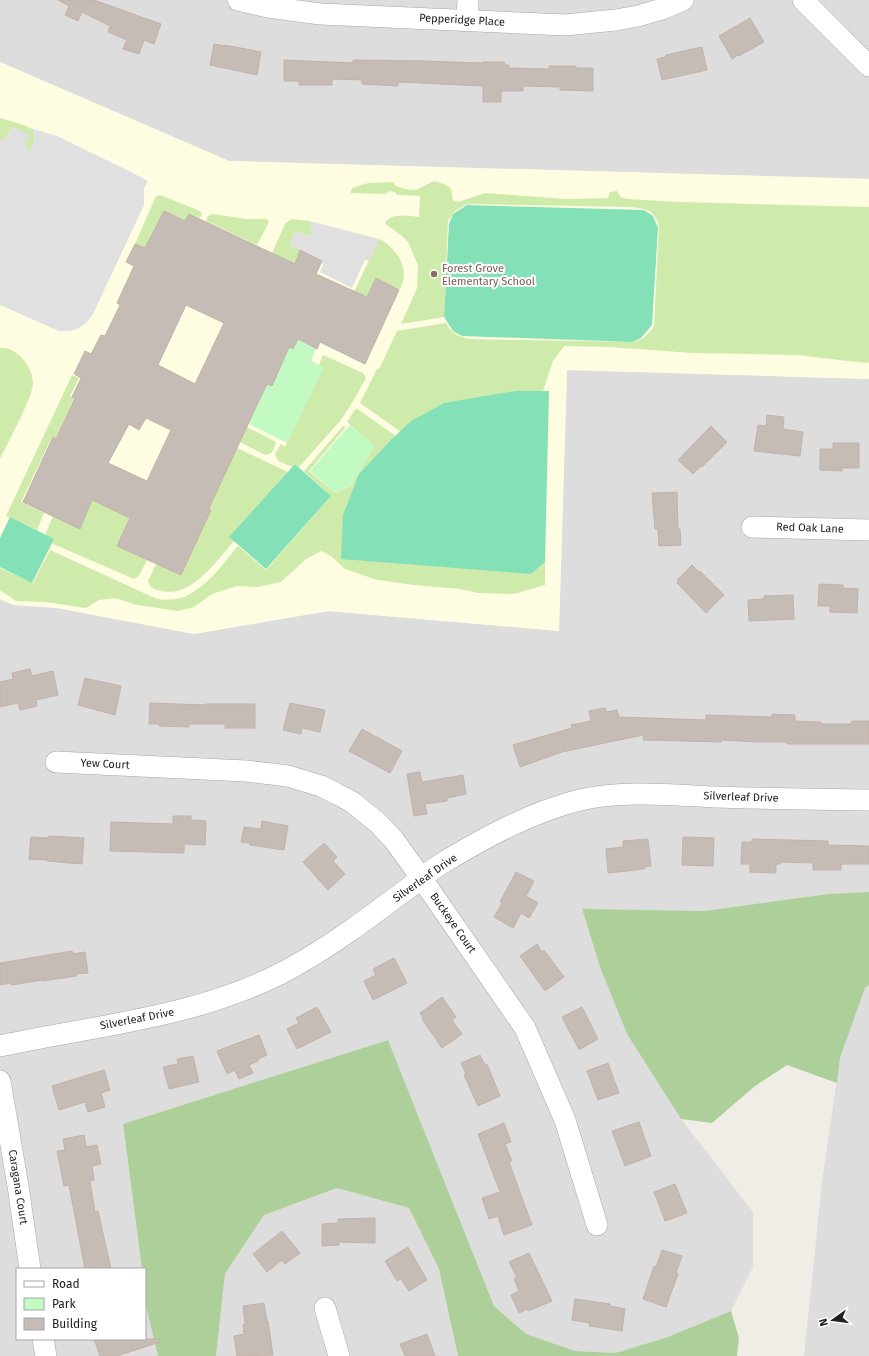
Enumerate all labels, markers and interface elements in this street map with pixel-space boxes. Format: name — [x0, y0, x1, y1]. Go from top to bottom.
street label: Pepperidge Place — [419, 11, 505, 29]
place label: Forest Grove Elementary School — [442, 262, 535, 288]
marker: Forest Grove Elementary School — [429, 269, 439, 279]
street label: Red Oak Lane — [776, 520, 844, 536]
street label: Yew Court — [80, 756, 130, 772]
street label: Silverleaf Drive — [703, 789, 779, 805]
street label: Silverleaf Drive — [390, 851, 460, 905]
street label: Buckeye Court — [427, 890, 479, 956]
street label: Silverleaf Drive — [99, 1005, 175, 1033]
street label: Caragana Court — [6, 1149, 30, 1225]
legend — [16, 1268, 146, 1340]
text: Road — [52, 1277, 80, 1291]
text: Park — [52, 1297, 76, 1311]
north arrow — [813, 1300, 853, 1340]
text: Building — [52, 1317, 98, 1331]
text: N — [817, 1317, 831, 1327]

